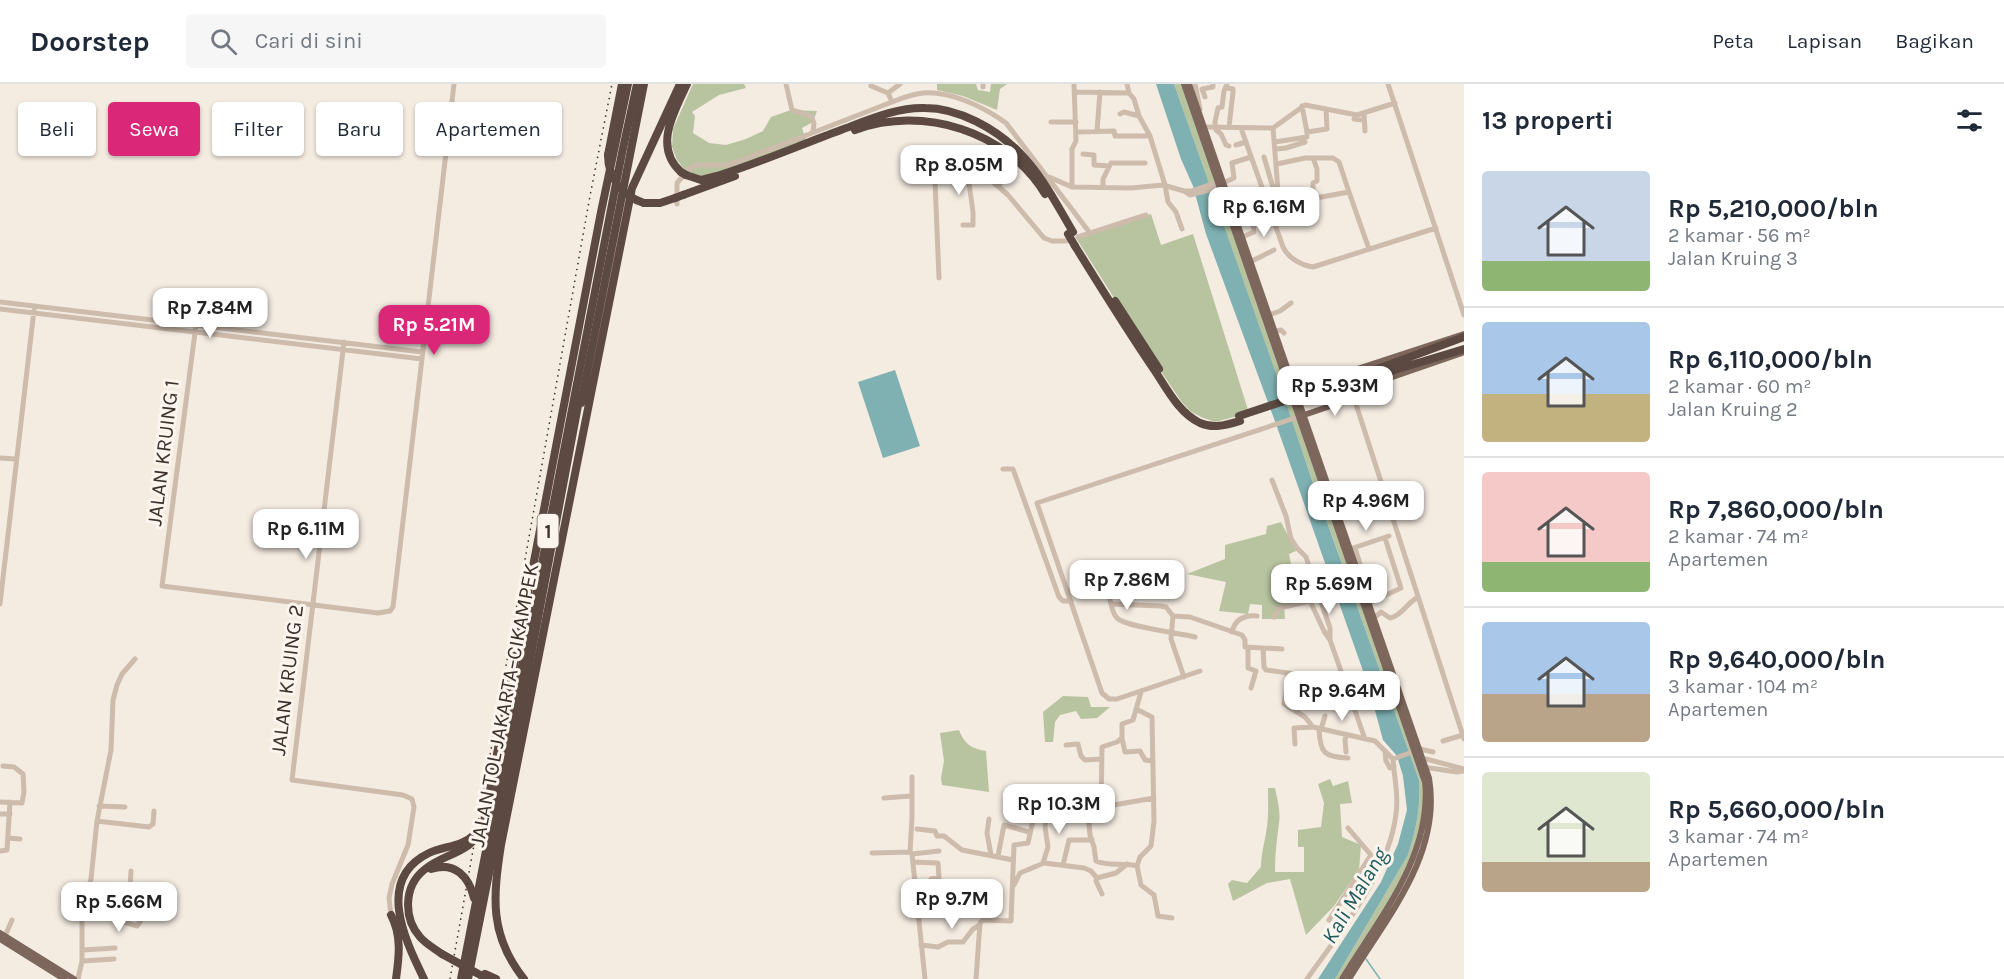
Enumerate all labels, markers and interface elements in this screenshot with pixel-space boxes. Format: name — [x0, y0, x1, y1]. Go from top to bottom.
search box — [186, 14, 606, 68]
text: Doorstep — [30, 25, 150, 58]
icon: search — [207, 25, 240, 58]
text: Cari di sini — [255, 28, 363, 54]
text: Peta — [1712, 29, 1754, 53]
text: Lapisan — [1787, 29, 1862, 53]
text: Bagikan — [1895, 29, 1974, 53]
chip: Beli — [18, 102, 96, 156]
chip: Sewa — [108, 102, 200, 156]
chip: Filter — [212, 102, 304, 156]
chip: Baru — [316, 102, 403, 156]
chip: Apartemen — [415, 102, 562, 156]
icon: filters — [1953, 104, 1986, 137]
text: 13 properti — [1482, 105, 1613, 136]
pin: Rp 8.05M — [897, 145, 1021, 196]
text: Rp 8.05M — [914, 153, 1004, 176]
pin: Rp 6.16M — [1202, 187, 1326, 238]
text: Rp 5,210,000/bln — [1668, 193, 1879, 224]
text: Rp 6.16M — [1222, 195, 1306, 218]
icon: home — [1530, 195, 1602, 267]
text: 2 kamar · 56 m² — [1668, 224, 1811, 247]
text: Jalan Kruing 3 — [1668, 247, 1798, 270]
pin: Rp 7.84M — [148, 288, 272, 339]
text: Rp 7.84M — [167, 296, 253, 319]
pin: Rp 5.21M — [372, 305, 496, 356]
text: Rp 5.21M — [393, 313, 475, 336]
text: Rp 6,110,000/bln — [1668, 344, 1873, 375]
icon: home — [1530, 346, 1602, 418]
pin: Rp 5.93M — [1273, 366, 1397, 417]
text: Rp 5.93M — [1291, 374, 1379, 397]
text: 2 kamar · 60 m² — [1668, 375, 1811, 398]
street label: JALAN KRUING 1 — [142, 379, 184, 527]
text: Jalan Kruing 2 — [1668, 398, 1798, 421]
pin: Rp 4.96M — [1304, 481, 1428, 532]
text: Rp 4.96M — [1322, 489, 1410, 512]
text: Rp 7,860,000/bln — [1668, 494, 1884, 525]
icon: home — [1530, 496, 1602, 568]
pin: Rp 6.11M — [244, 509, 368, 560]
road number: 1 — [538, 514, 558, 548]
text: Rp 6.11M — [267, 517, 345, 540]
text: 2 kamar · 74 m² — [1668, 525, 1809, 548]
text: Apartemen — [1668, 548, 1768, 571]
pin: Rp 7.86M — [1065, 560, 1189, 611]
street label: JALAN TOL JAKARTA–CIKAMPEK — [465, 561, 543, 849]
pin: Rp 5.69M — [1267, 564, 1391, 615]
text: Rp 7.86M — [1084, 568, 1170, 591]
text: Rp 5.69M — [1285, 572, 1373, 595]
street label: JALAN KRUING 2 — [266, 603, 308, 757]
text: Rp 9,640,000/bln — [1668, 644, 1886, 675]
icon: home — [1530, 646, 1602, 718]
pin: Rp 9.64M — [1280, 671, 1404, 722]
text: 3 kamar · 104 m² — [1668, 675, 1818, 698]
text: Rp 9.64M — [1298, 679, 1386, 702]
text: Apartemen — [1668, 698, 1768, 721]
pin: Rp 10.3M — [997, 784, 1121, 835]
text: Rp 10.3M — [1017, 792, 1101, 815]
text: Rp 5,660,000/bln — [1668, 794, 1885, 825]
icon: home — [1530, 796, 1602, 868]
text: 3 kamar · 74 m² — [1668, 825, 1809, 848]
water label: Kali Malang — [1316, 843, 1394, 949]
text: Apartemen — [1668, 848, 1768, 871]
pin: Rp 9.7M — [897, 879, 1007, 930]
pin: Rp 5.66M — [57, 882, 181, 933]
text: Rp 9.7M — [915, 887, 989, 910]
text: Rp 5.66M — [75, 890, 163, 913]

